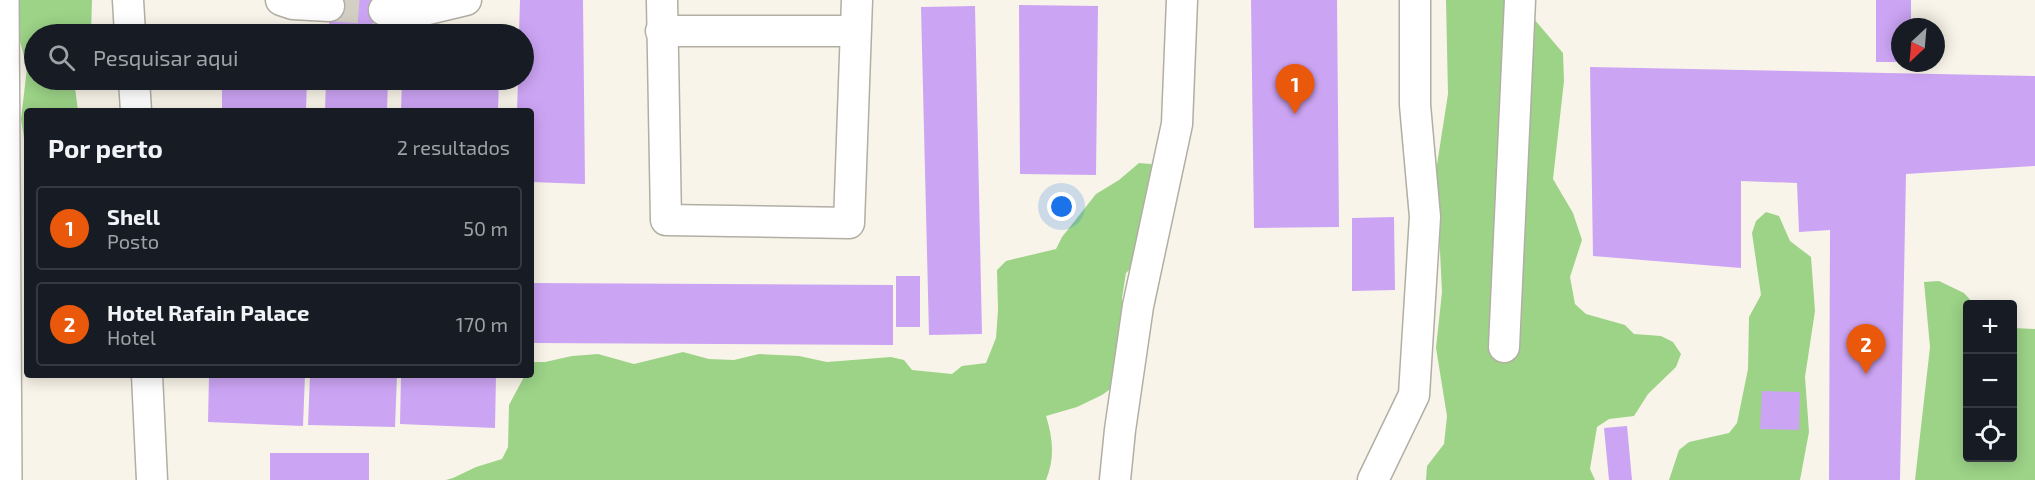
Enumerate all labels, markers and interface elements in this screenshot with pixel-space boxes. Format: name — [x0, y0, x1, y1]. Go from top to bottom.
north arrow — [1891, 18, 1945, 72]
search box — [24, 24, 534, 90]
icon: search — [45, 41, 78, 74]
text: Pesquisar aqui — [93, 44, 239, 70]
pin: 1 — [1276, 64, 1314, 114]
text: Por perto — [48, 132, 163, 163]
text: 2 resultados — [397, 135, 510, 159]
your location — [1047, 192, 1076, 221]
text: Shell — [107, 203, 160, 229]
text: 1 — [65, 216, 74, 240]
text: 50 m — [463, 216, 508, 240]
text: Posto — [107, 229, 159, 253]
text: Hotel Rafain Palace — [107, 299, 310, 325]
map controls — [1963, 300, 2017, 462]
button: + — [1963, 300, 2017, 354]
text: 2 — [64, 312, 75, 336]
text: 170 m — [456, 312, 508, 336]
pin: 2 — [1846, 324, 1886, 374]
text: Hotel — [107, 325, 156, 349]
button: − — [1963, 354, 2017, 408]
button: locate — [1963, 408, 2017, 462]

